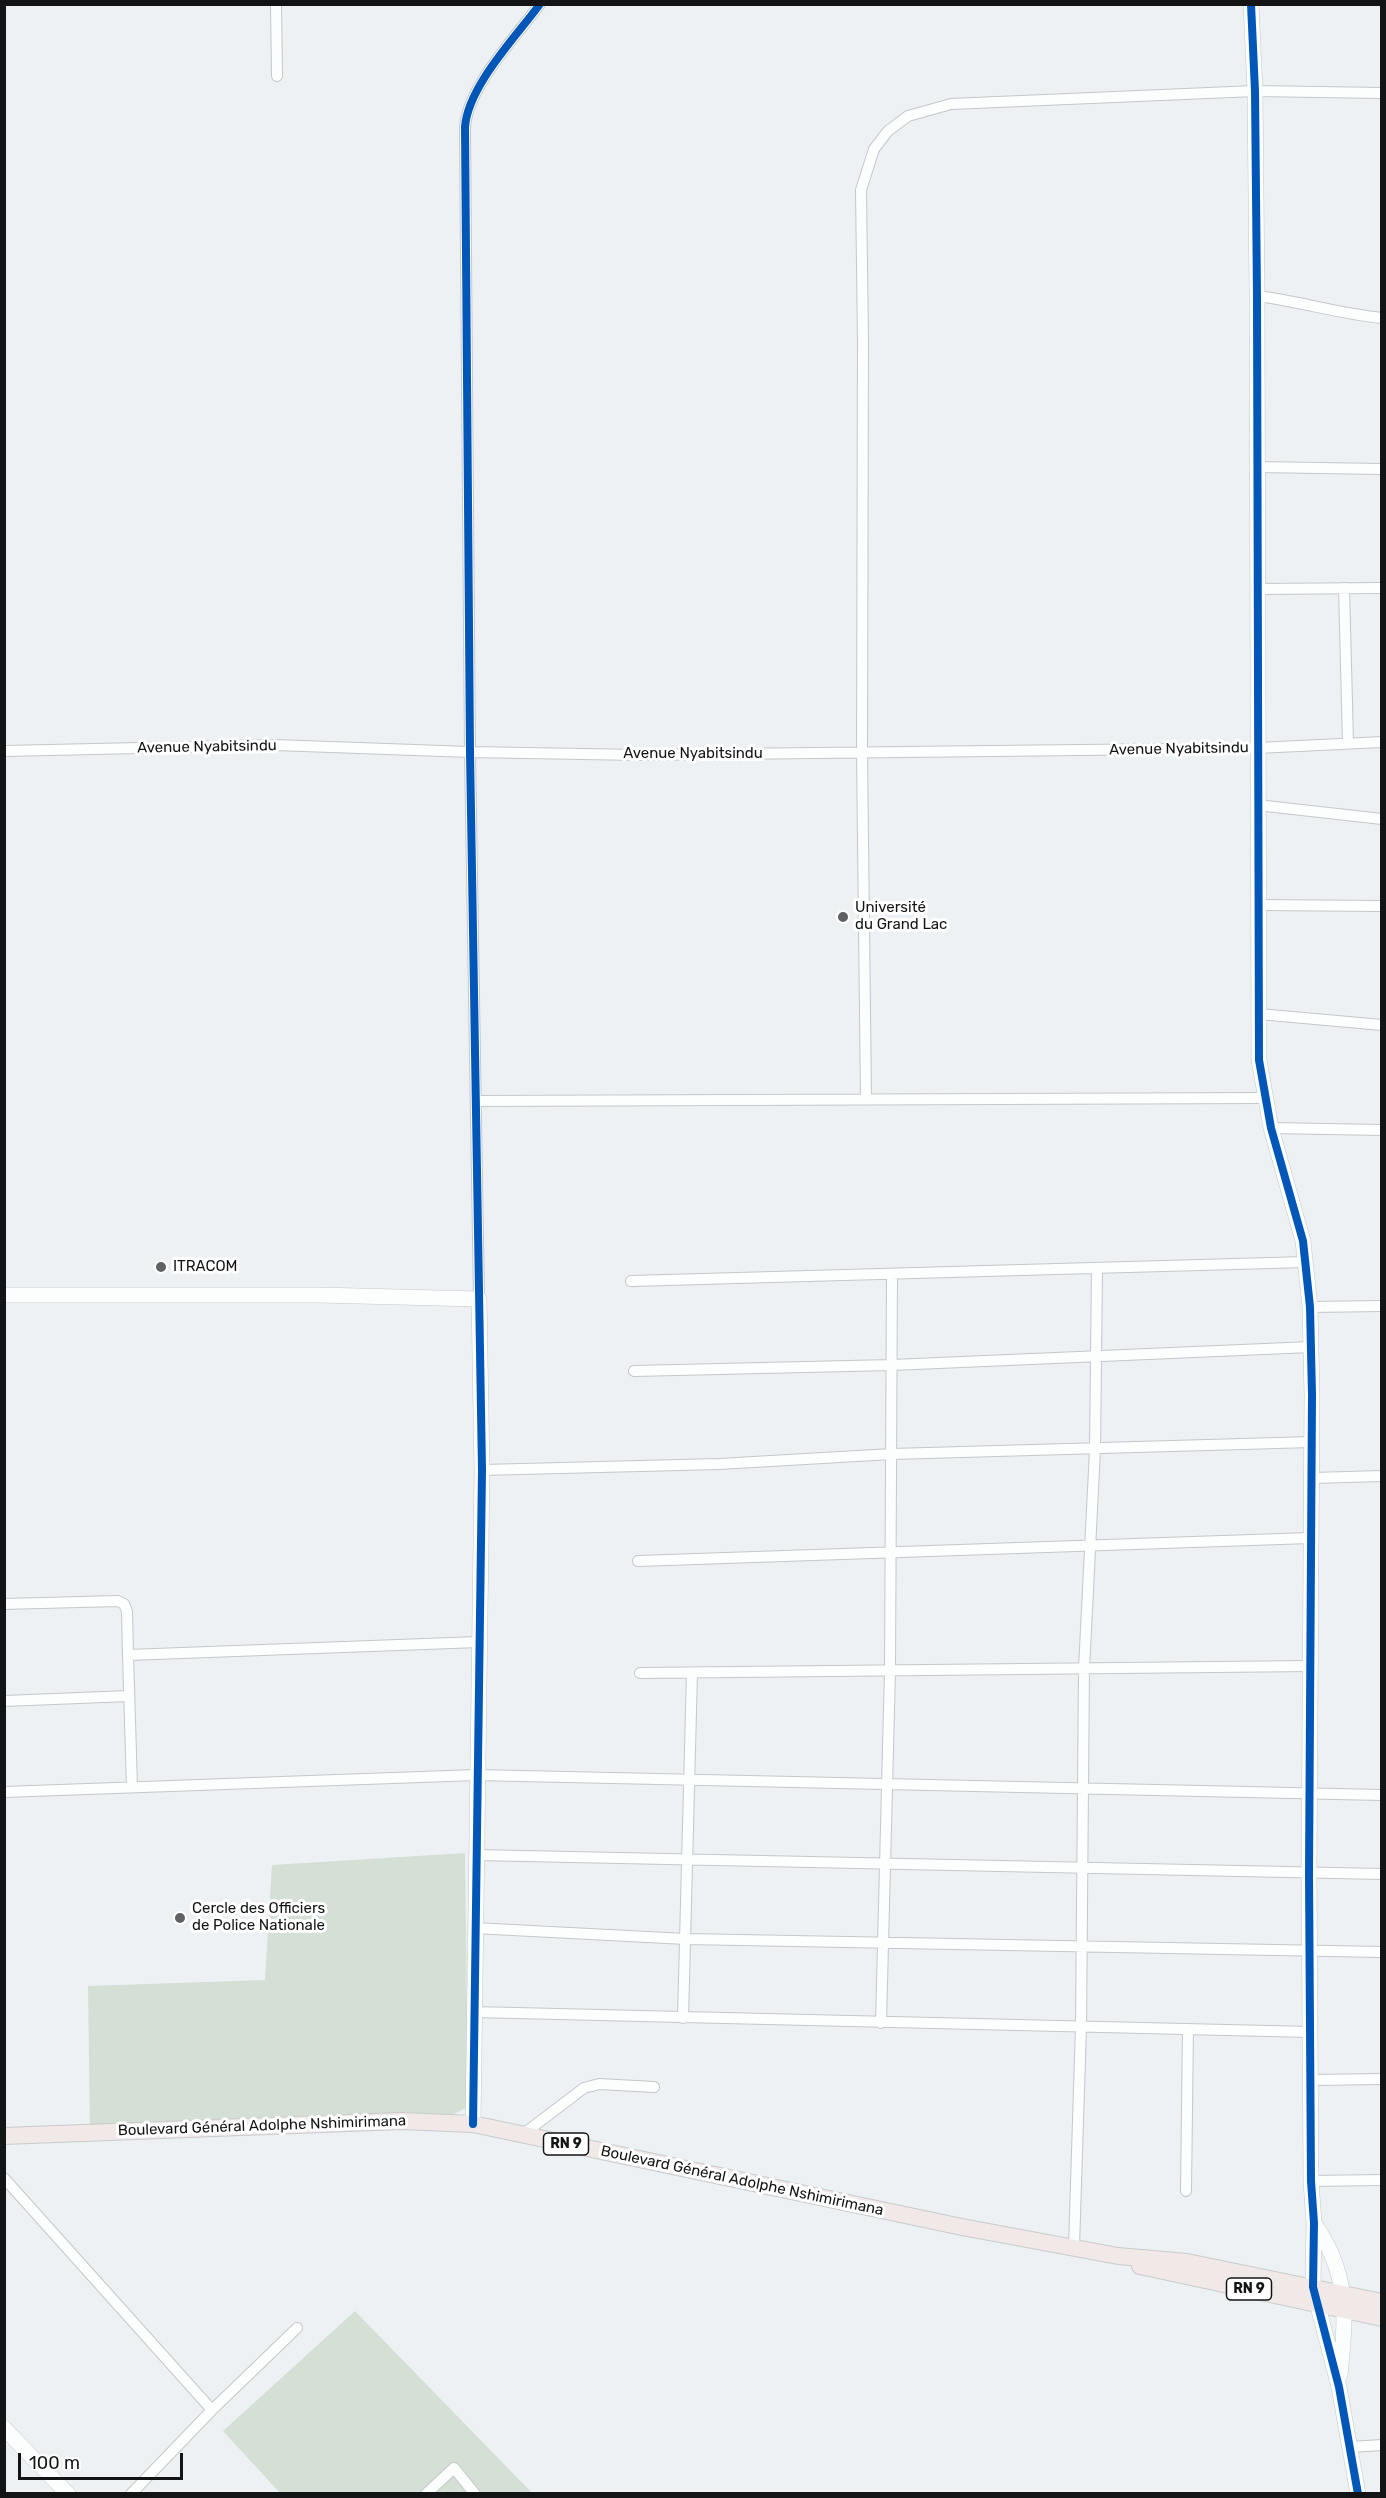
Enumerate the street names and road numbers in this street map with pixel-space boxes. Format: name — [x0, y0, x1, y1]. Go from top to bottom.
street label: Avenue Nyabitsindu — [137, 737, 277, 757]
street label: Avenue Nyabitsindu — [1109, 739, 1249, 759]
street label: Avenue Nyabitsindu — [623, 745, 763, 763]
street label: Boulevard Général Adolphe Nshimirimana — [117, 2112, 407, 2140]
road number: RN 9 — [544, 2133, 588, 2155]
street label: Boulevard Général Adolphe Nshimirimana — [599, 2142, 885, 2220]
road number: RN 9 — [1226, 2278, 1272, 2300]

